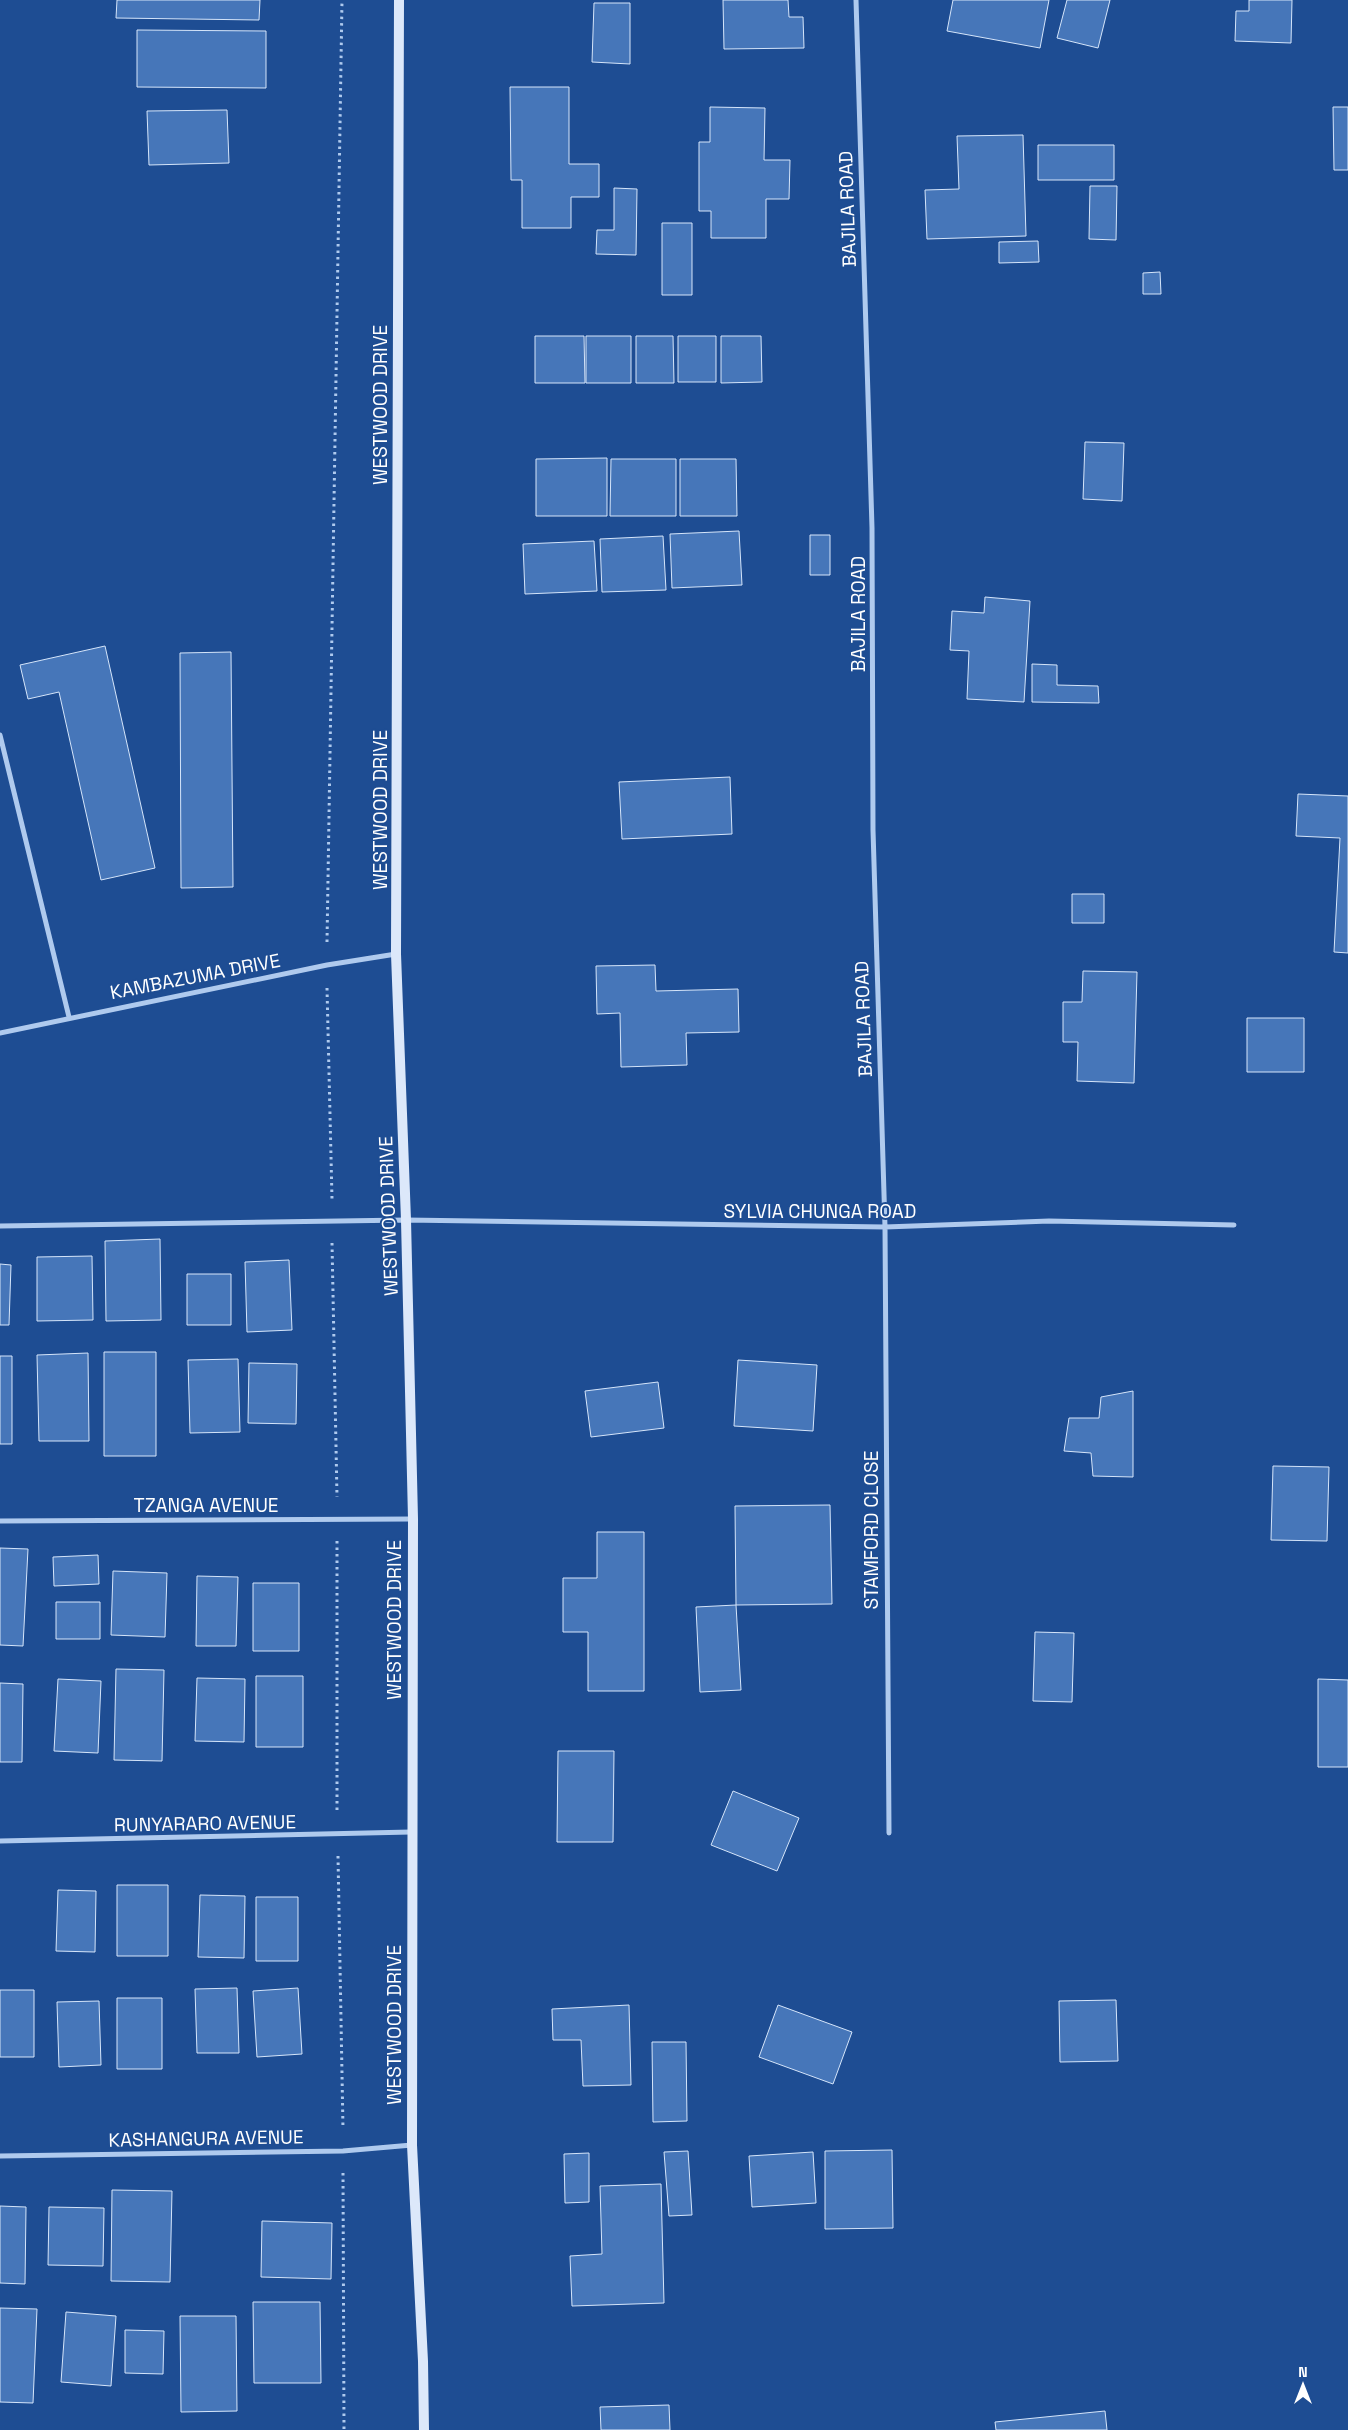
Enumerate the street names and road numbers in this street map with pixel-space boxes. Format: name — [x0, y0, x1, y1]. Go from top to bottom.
street label: BAJILA ROAD — [833, 150, 862, 268]
street label: WESTWOOD DRIVE — [368, 325, 393, 485]
street label: BAJILA ROAD — [846, 556, 871, 672]
street label: WESTWOOD DRIVE — [368, 730, 393, 890]
street label: KAMBAZUMA DRIVE — [108, 948, 282, 1005]
street label: BAJILA ROAD — [849, 960, 878, 1078]
street label: WESTWOOD DRIVE — [373, 1136, 404, 1296]
street label: SYLVIA CHUNGA ROAD — [724, 1199, 916, 1224]
street label: STAMFORD CLOSE — [859, 1451, 884, 1609]
street label: TZANGA AVENUE — [133, 1493, 279, 1518]
street label: WESTWOOD DRIVE — [382, 1540, 407, 1700]
street label: RUNYARARO AVENUE — [114, 1809, 296, 1838]
street label: WESTWOOD DRIVE — [382, 1945, 407, 2105]
street label: KASHANGURA AVENUE — [108, 2124, 304, 2153]

